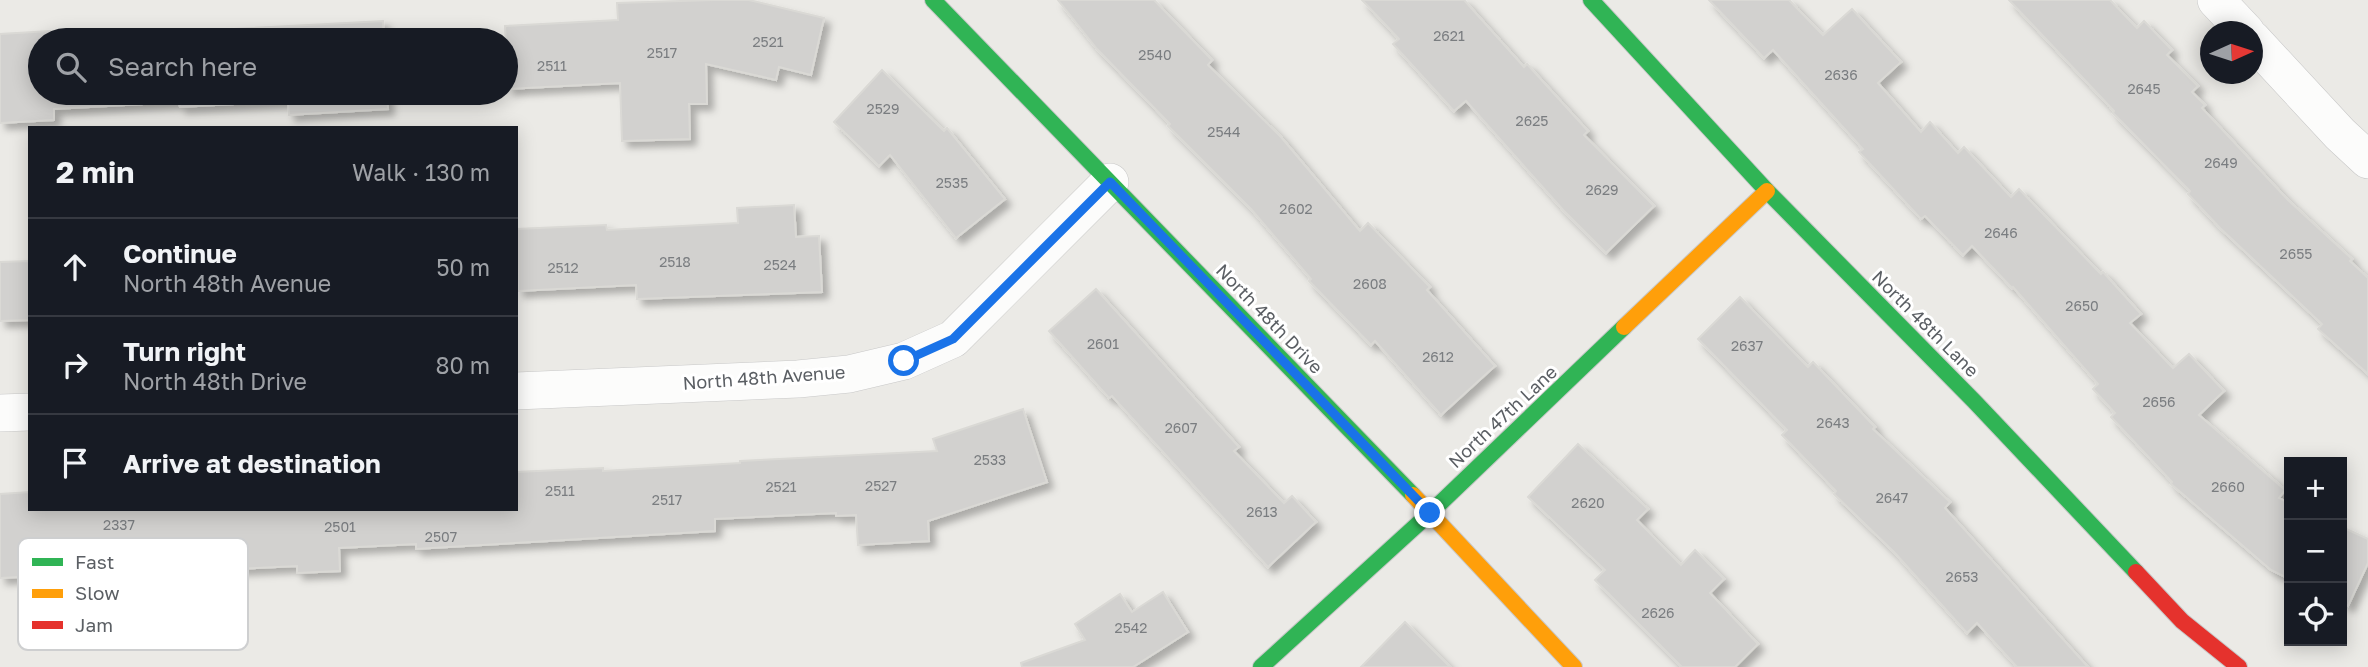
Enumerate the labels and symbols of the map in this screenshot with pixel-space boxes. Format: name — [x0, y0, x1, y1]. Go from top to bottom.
north arrow — [2200, 21, 2263, 84]
house number: 2621 — [1433, 27, 1465, 44]
house number: 2521 — [752, 33, 784, 50]
house number: 2517 — [647, 44, 677, 61]
house number: 2540 — [1138, 46, 1172, 63]
house number: 2511 — [537, 57, 567, 74]
house number: 2636 — [1824, 66, 1858, 83]
house number: 2645 — [2127, 80, 2161, 97]
house number: 2529 — [867, 100, 899, 117]
house number: 2625 — [1516, 112, 1548, 129]
house number: 2544 — [1207, 123, 1241, 140]
house number: 2649 — [2204, 154, 2238, 171]
house number: 2535 — [936, 174, 968, 191]
house number: 2629 — [1585, 181, 1619, 198]
house number: 2602 — [1279, 200, 1313, 217]
house number: 2646 — [1984, 224, 2018, 241]
house number: 2655 — [2280, 245, 2312, 262]
house number: 2518 — [659, 253, 691, 270]
house number: 2524 — [764, 256, 796, 273]
house number: 2512 — [547, 259, 579, 276]
street label: North 48th Drive — [1212, 259, 1328, 378]
street label: North 48th Lane — [1868, 265, 1984, 381]
house number: 2608 — [1353, 275, 1387, 292]
house number: 2650 — [2065, 297, 2099, 314]
house number: 2601 — [1087, 335, 1119, 352]
house number: 2637 — [1731, 337, 1763, 354]
route start — [888, 345, 919, 376]
house number: 2612 — [1422, 348, 1454, 365]
street label: North 48th Avenue — [682, 360, 846, 394]
street label: North 47th Lane — [1444, 360, 1561, 472]
house number: 2656 — [2142, 393, 2176, 410]
house number: 2643 — [1816, 414, 1850, 431]
house number: 2607 — [1165, 419, 1197, 436]
house number: 2533 — [974, 451, 1006, 468]
house number: 2527 — [865, 477, 897, 494]
house number: 2521 — [765, 478, 797, 495]
house number: 2660 — [2211, 478, 2245, 495]
house number: 2511 — [545, 482, 575, 499]
house number: 2647 — [1876, 489, 1908, 506]
house number: 2517 — [652, 491, 682, 508]
house number: 2620 — [1571, 494, 1605, 511]
route end — [1414, 497, 1445, 528]
house number: 2613 — [1246, 503, 1278, 520]
house number: 2337 — [103, 516, 135, 533]
house number: 2501 — [324, 518, 356, 535]
house number: 2507 — [425, 528, 457, 545]
legend — [18, 538, 248, 650]
text: Fast — [75, 550, 114, 573]
house number: 2653 — [1946, 568, 1978, 585]
text: Slow — [75, 581, 120, 604]
house number: 2626 — [1641, 604, 1675, 621]
text: Jam — [75, 613, 113, 636]
house number: 2542 — [1115, 619, 1147, 636]

